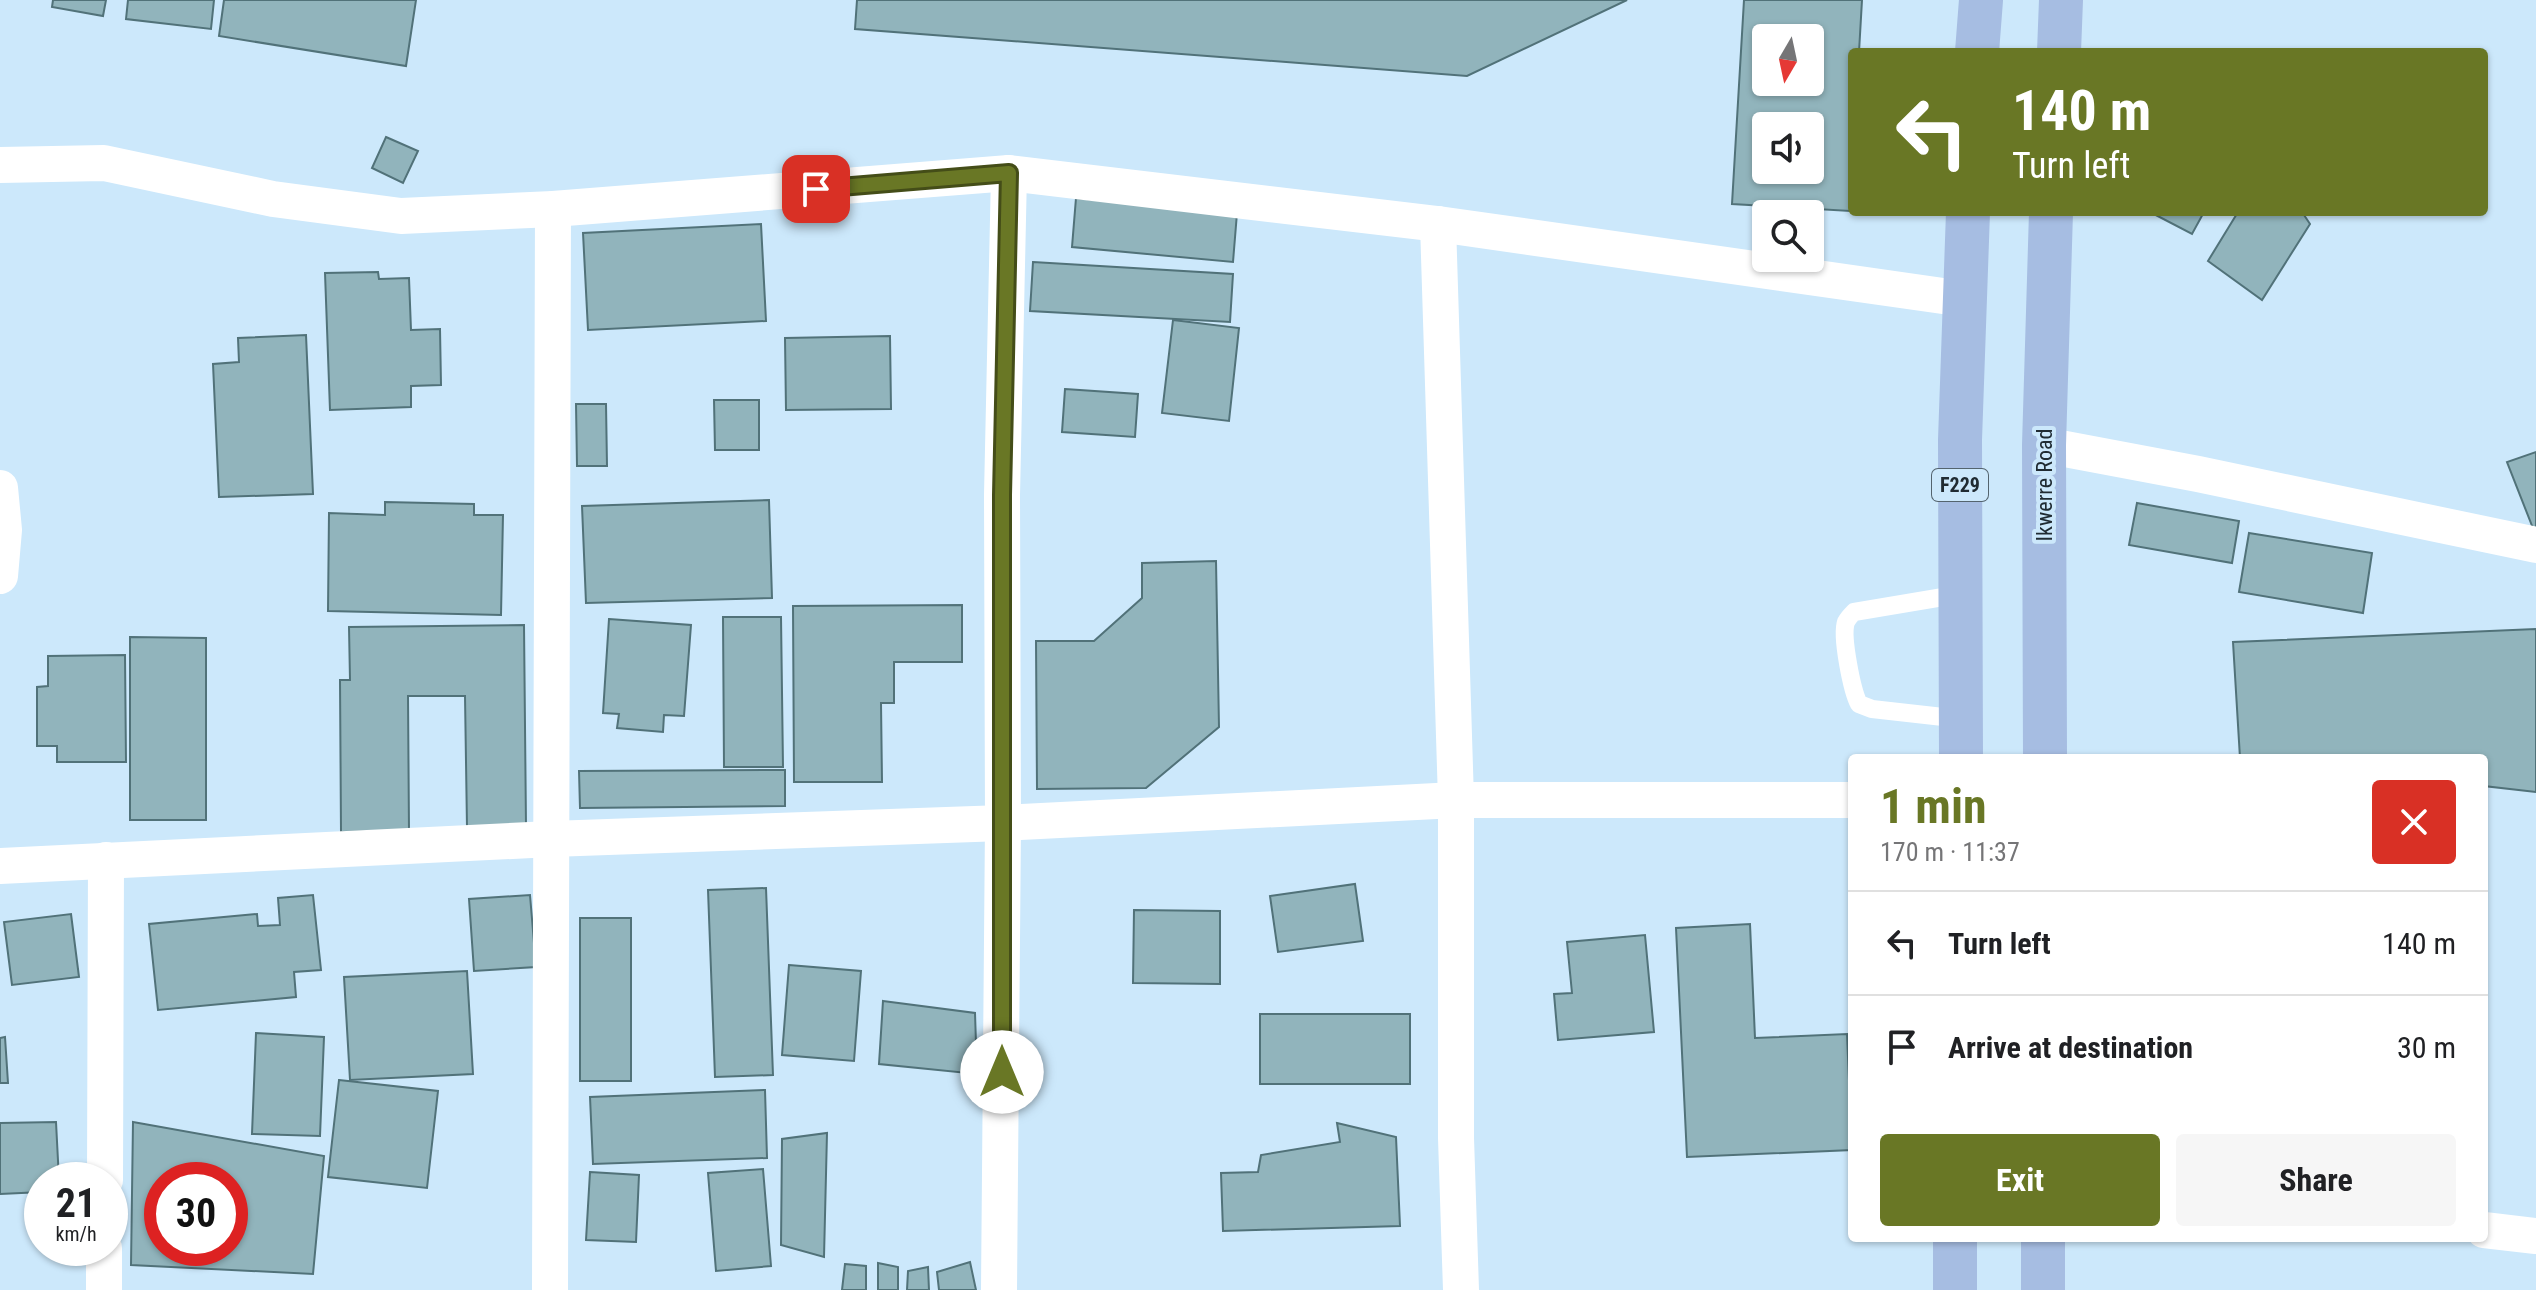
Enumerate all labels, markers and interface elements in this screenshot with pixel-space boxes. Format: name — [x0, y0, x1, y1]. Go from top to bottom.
north arrow — [1752, 24, 1824, 96]
map controls — [1752, 24, 1824, 272]
text: 140 m — [2012, 78, 2151, 144]
icon: left — [1880, 80, 1984, 184]
button: sound — [1752, 112, 1824, 184]
text: Turn left — [2012, 145, 2130, 187]
pin — [782, 155, 850, 223]
icon: arrive — [794, 167, 838, 211]
button: search — [1752, 200, 1824, 272]
street label: Ikwerre Road — [2032, 429, 2057, 541]
road number: F229 — [1932, 469, 1988, 501]
text: 1 min — [1880, 778, 1987, 835]
button: close — [2372, 780, 2456, 864]
text: 170 m · 11:37 — [1880, 837, 2020, 867]
icon: left — [1880, 921, 1924, 965]
text: Turn left — [1948, 926, 2051, 961]
text: 140 m — [2382, 926, 2456, 961]
icon: arrive — [1880, 1025, 1924, 1069]
position arrow — [960, 1030, 1044, 1114]
text: Arrive at destination — [1948, 1030, 2193, 1065]
text: 30 m — [2397, 1030, 2456, 1065]
button: Exit — [1880, 1134, 2160, 1226]
button: Share — [2176, 1134, 2456, 1226]
speed limit sign: 30 — [144, 1162, 248, 1266]
text: 21 — [56, 1180, 96, 1227]
text: km/h — [55, 1222, 97, 1246]

